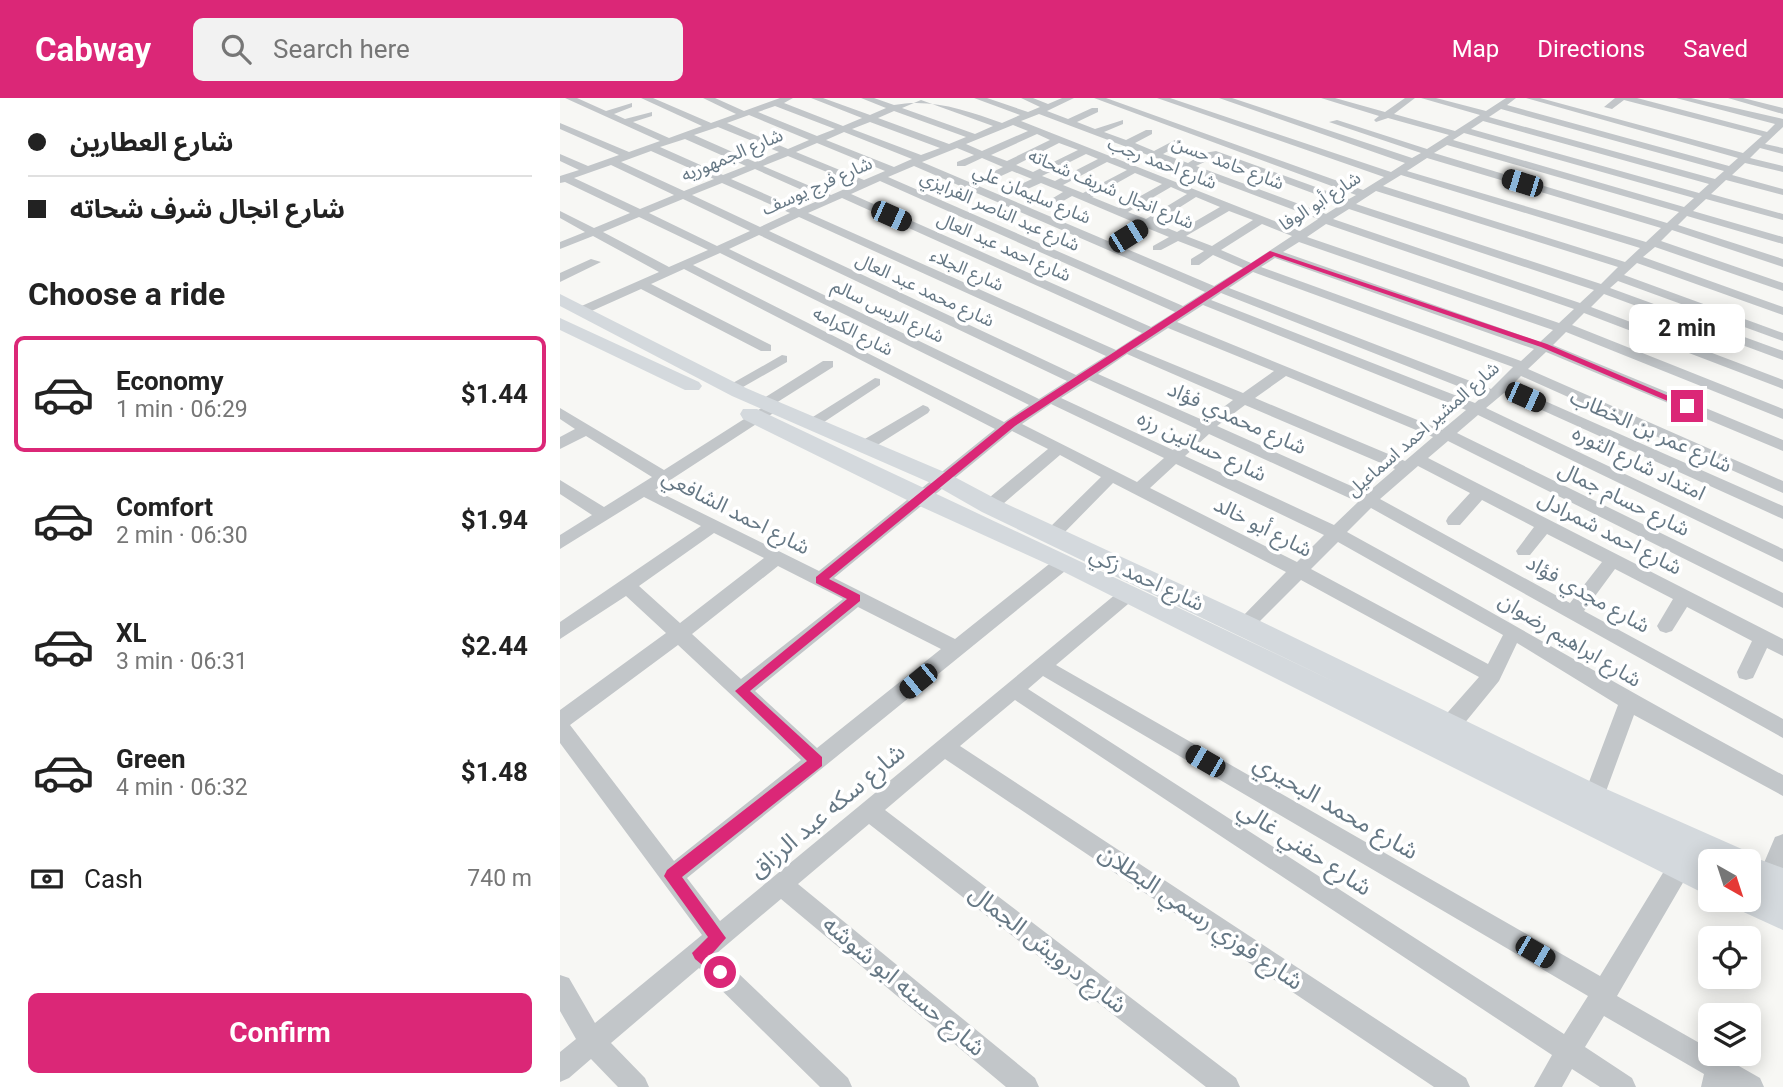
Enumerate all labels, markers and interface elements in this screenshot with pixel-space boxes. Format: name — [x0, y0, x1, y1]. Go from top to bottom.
search box — [193, 18, 683, 81]
text: Cabway — [35, 30, 151, 69]
icon: search — [217, 30, 255, 68]
text: Search here — [273, 34, 410, 64]
text: Map — [1452, 35, 1499, 63]
text: Directions — [1537, 35, 1645, 63]
text: Saved — [1683, 35, 1748, 63]
street label: شارع الجمهوريه — [678, 124, 787, 189]
text: شارع العطارين — [70, 127, 234, 157]
street label: شارع احمد رجب — [1103, 132, 1220, 197]
street label: شارع حامد حسن — [1168, 132, 1287, 197]
street label: شارع انجال شريف شحاته — [1024, 144, 1197, 237]
street label: شارع فرج يوسف — [758, 152, 877, 223]
street label: شارع سليمان علي — [969, 159, 1094, 231]
street label: شارع عبد الناصر الفرايزي — [916, 166, 1083, 259]
street label: شارع أبو الوفا — [1275, 166, 1366, 238]
car — [1499, 167, 1546, 199]
text: شارع انجال شرف شحاته — [70, 194, 345, 224]
car — [868, 198, 915, 234]
street label: شارع احمد عبد العال — [932, 208, 1074, 289]
car — [1105, 216, 1152, 256]
street label: شارع الجلاء — [926, 244, 1007, 299]
street label: شارع محمد عبد العال — [851, 248, 998, 334]
street label: شارع الريس سالم — [827, 274, 948, 350]
text: Choose a ride — [28, 275, 225, 313]
street label: شارع الكرامه — [808, 301, 897, 363]
callout: 2 min — [1629, 304, 1745, 354]
text: 2 min — [1658, 315, 1716, 342]
street label: شارع المشير احمد اسماعيل — [1342, 357, 1506, 503]
icon: car — [32, 363, 95, 426]
text: Economy — [116, 366, 223, 396]
street label: شارع محمدي فؤاد — [1162, 377, 1310, 463]
text: $1.44 — [461, 379, 528, 409]
car — [1502, 379, 1549, 415]
street label: شارع عمر بن الخطاب — [1565, 385, 1735, 480]
route end — [1671, 390, 1703, 422]
text: 1 min · 06:29 — [116, 396, 248, 423]
street label: شارع حسانين رزه — [1132, 406, 1270, 489]
street label: امتداد شارع الثوره — [1567, 420, 1709, 508]
street label: شارع حسام جمال — [1553, 457, 1694, 545]
street label: شارع احمد الشافعي — [657, 464, 814, 563]
street label: شارع احمد شمرادل — [1533, 486, 1686, 582]
icon: car — [32, 489, 95, 552]
street label: شارع أبو خالد — [1209, 491, 1316, 565]
text: Comfort — [116, 492, 213, 522]
text: $1.94 — [461, 505, 528, 535]
text: 2 min · 06:30 — [116, 522, 248, 549]
street label: شارع احمد زكي — [1085, 542, 1208, 619]
street label: شارع مجدي فؤاد — [1520, 550, 1654, 641]
street label: شارع ابراهيم رضوان — [1493, 588, 1646, 695]
icon: car — [32, 615, 95, 678]
text: XL — [116, 618, 147, 648]
text: $2.44 — [461, 631, 528, 661]
text: 3 min · 06:31 — [116, 648, 248, 675]
car — [896, 660, 941, 702]
street label: شارع سكه عبد الرزاق — [744, 738, 912, 886]
icon: car — [32, 741, 95, 804]
car — [1182, 741, 1229, 781]
text: Green — [116, 744, 186, 774]
street label: شارع محمد البحيري — [1246, 749, 1423, 869]
text: $1.48 — [461, 757, 528, 787]
text: 4 min · 06:32 — [116, 774, 248, 801]
street label: شارع حفني غالي — [1230, 794, 1377, 905]
street label: شارع فوزي رسمي البطلان — [1091, 838, 1308, 1000]
north arrow — [1698, 849, 1760, 912]
map controls — [1698, 849, 1761, 1066]
icon: cash — [28, 860, 66, 898]
text: Cash — [84, 864, 143, 894]
text: 740 m — [467, 865, 532, 892]
street label: شارع درويش الجمال — [962, 879, 1132, 1022]
street label: شارع حسنه ابو شوشه — [815, 910, 991, 1064]
button: locate — [1698, 926, 1761, 989]
car — [1512, 932, 1559, 972]
route start — [704, 956, 736, 988]
button: Confirm — [28, 993, 532, 1073]
button: layers — [1698, 1003, 1761, 1066]

